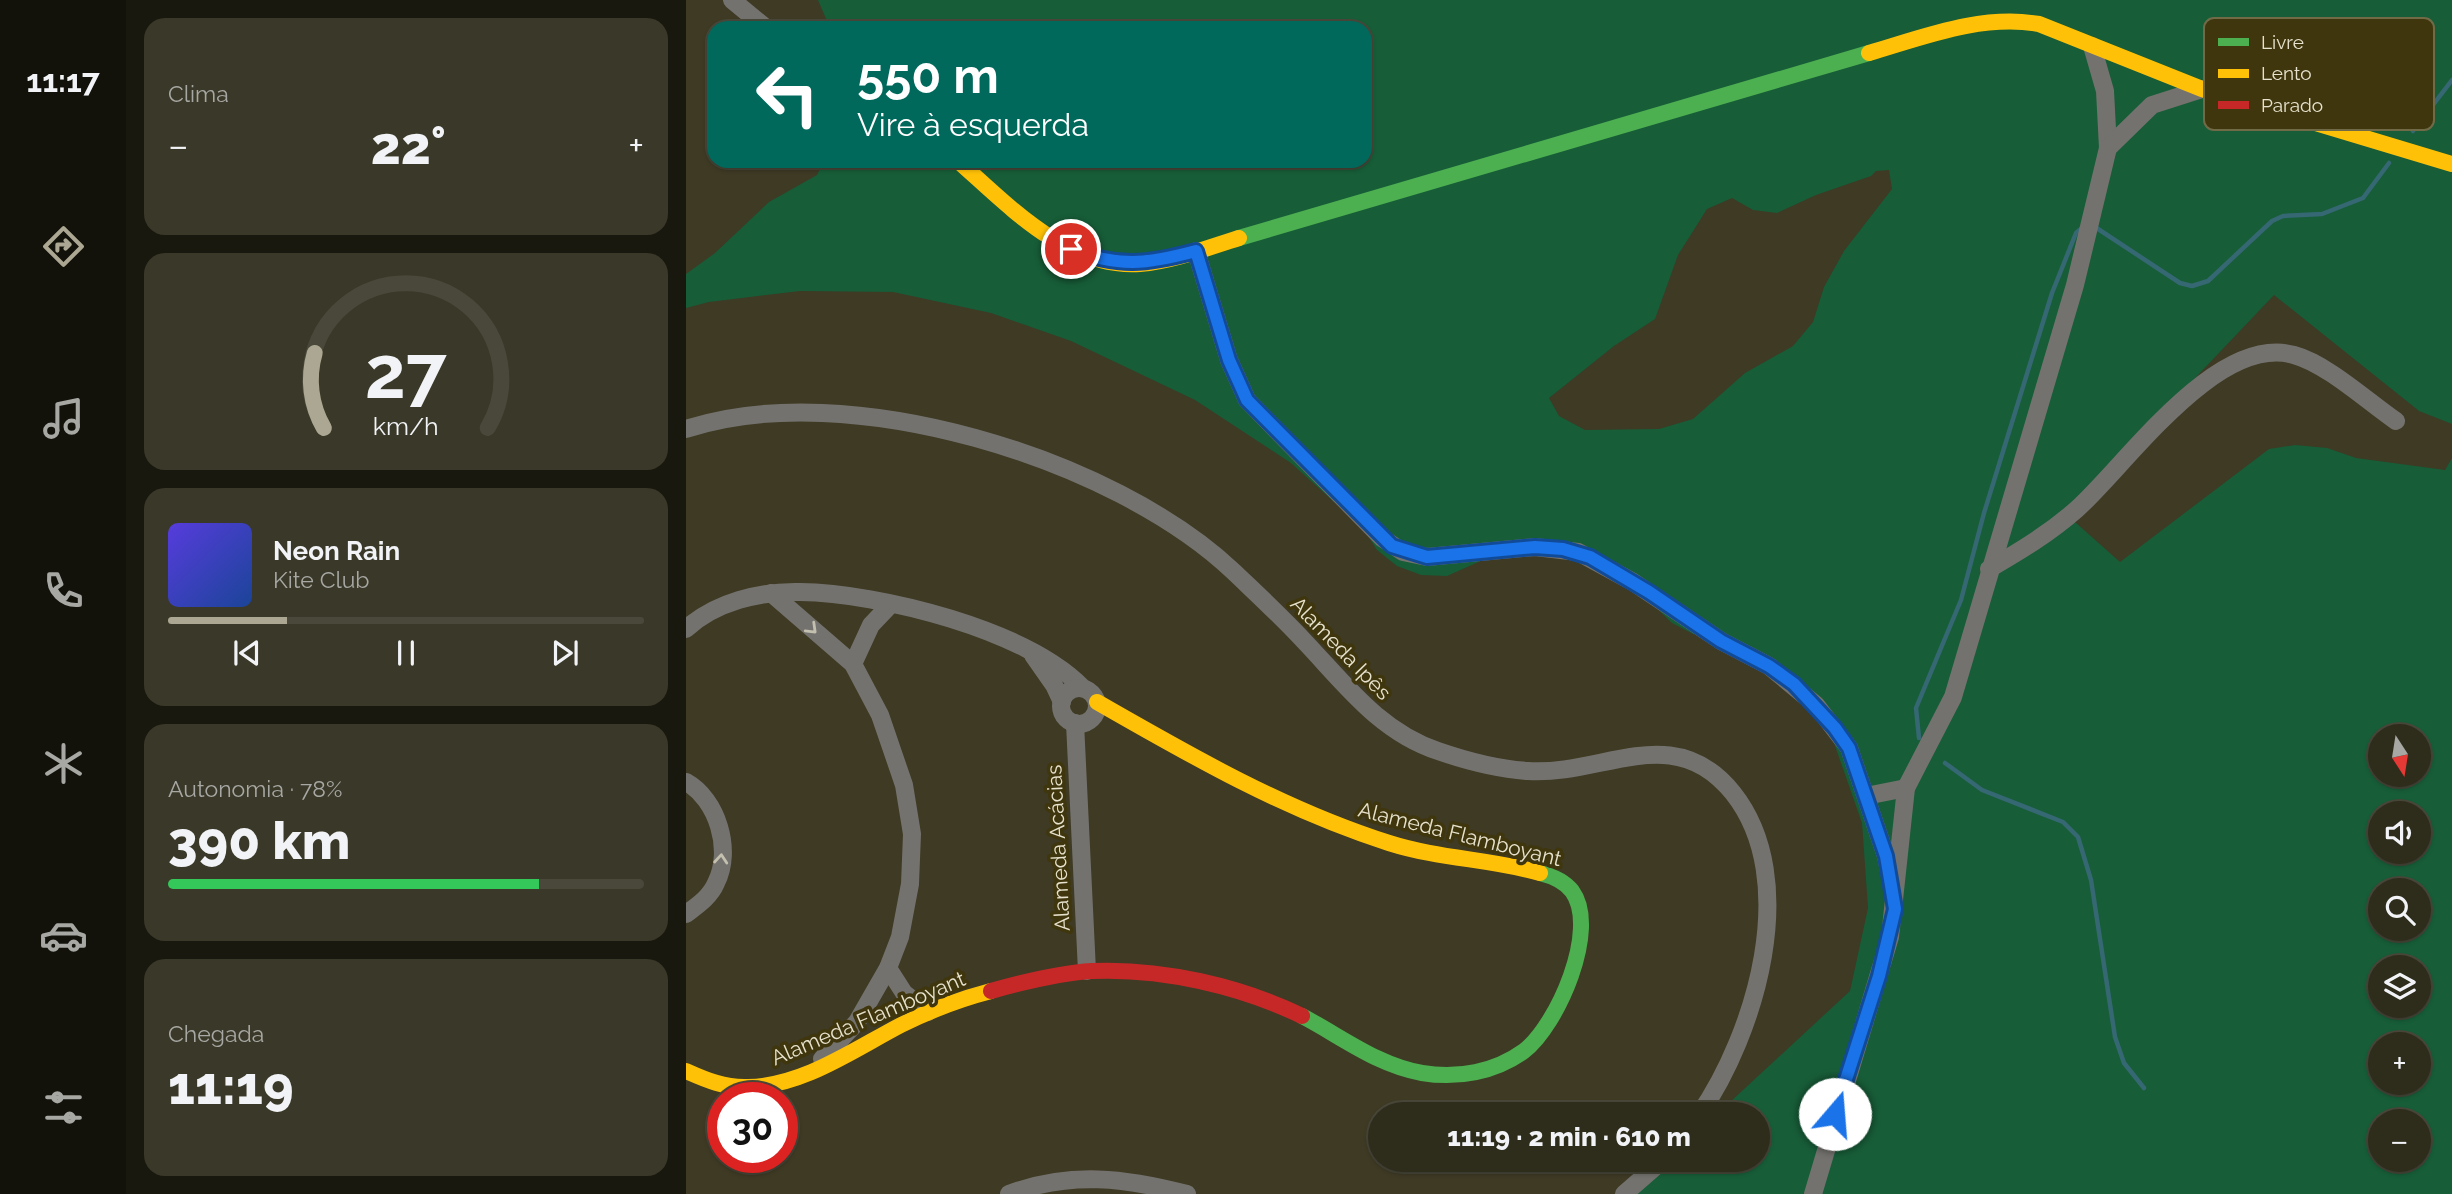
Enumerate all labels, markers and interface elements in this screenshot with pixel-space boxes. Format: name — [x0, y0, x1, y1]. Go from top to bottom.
legend — [2204, 18, 2434, 130]
text: Livre — [2261, 31, 2304, 53]
text: 550 m — [857, 47, 999, 104]
icon: left — [742, 49, 833, 140]
text: 11:17 — [26, 62, 100, 99]
text: Lento — [2261, 62, 2312, 84]
text: Clima — [168, 80, 229, 107]
text: Parado — [2261, 94, 2323, 116]
text: Vire à esquerda — [857, 106, 1089, 143]
text: 22° — [371, 115, 446, 176]
text: − — [168, 123, 188, 168]
text: + — [628, 123, 644, 168]
pin — [1041, 219, 1101, 279]
icon: directions — [39, 222, 88, 271]
icon: arrive — [1052, 230, 1090, 268]
text: 27 — [365, 330, 447, 415]
icon: music — [39, 394, 88, 443]
text: km/h — [373, 411, 439, 441]
text: Neon Rain — [273, 536, 400, 566]
icon: phone — [39, 566, 88, 615]
text: Kite Club — [273, 566, 370, 593]
street label: Alameda Ipês — [1286, 591, 1396, 705]
one-way arrow — [804, 621, 817, 634]
icon: previous — [228, 634, 266, 672]
icon: pause — [387, 634, 425, 672]
icon: next — [546, 634, 584, 672]
north arrow — [2368, 724, 2431, 788]
map controls — [2368, 724, 2431, 1172]
icon: climate — [39, 739, 88, 788]
street label: Alameda Acácias — [1041, 764, 1075, 932]
text: Autonomia · 78% — [168, 775, 342, 802]
street label: Alameda Flamboyant — [1356, 797, 1564, 871]
button: sound — [2368, 801, 2431, 864]
text: 390 km — [168, 810, 350, 871]
one-way arrow — [713, 853, 728, 864]
button: search — [2368, 878, 2431, 941]
icon: car — [39, 911, 88, 960]
button: layers — [2368, 955, 2431, 1018]
street label: Alameda Flamboyant — [767, 966, 969, 1070]
text: Chegada — [168, 1020, 264, 1047]
button: + — [2368, 1032, 2431, 1095]
text: 11:19 — [168, 1055, 294, 1116]
position arrow — [1798, 1077, 1872, 1151]
speed limit sign: 30 — [707, 1082, 798, 1173]
icon: filters — [39, 1083, 88, 1132]
button: − — [2368, 1109, 2431, 1172]
text: 11:19 · 2 min · 610 m — [1447, 1122, 1691, 1152]

